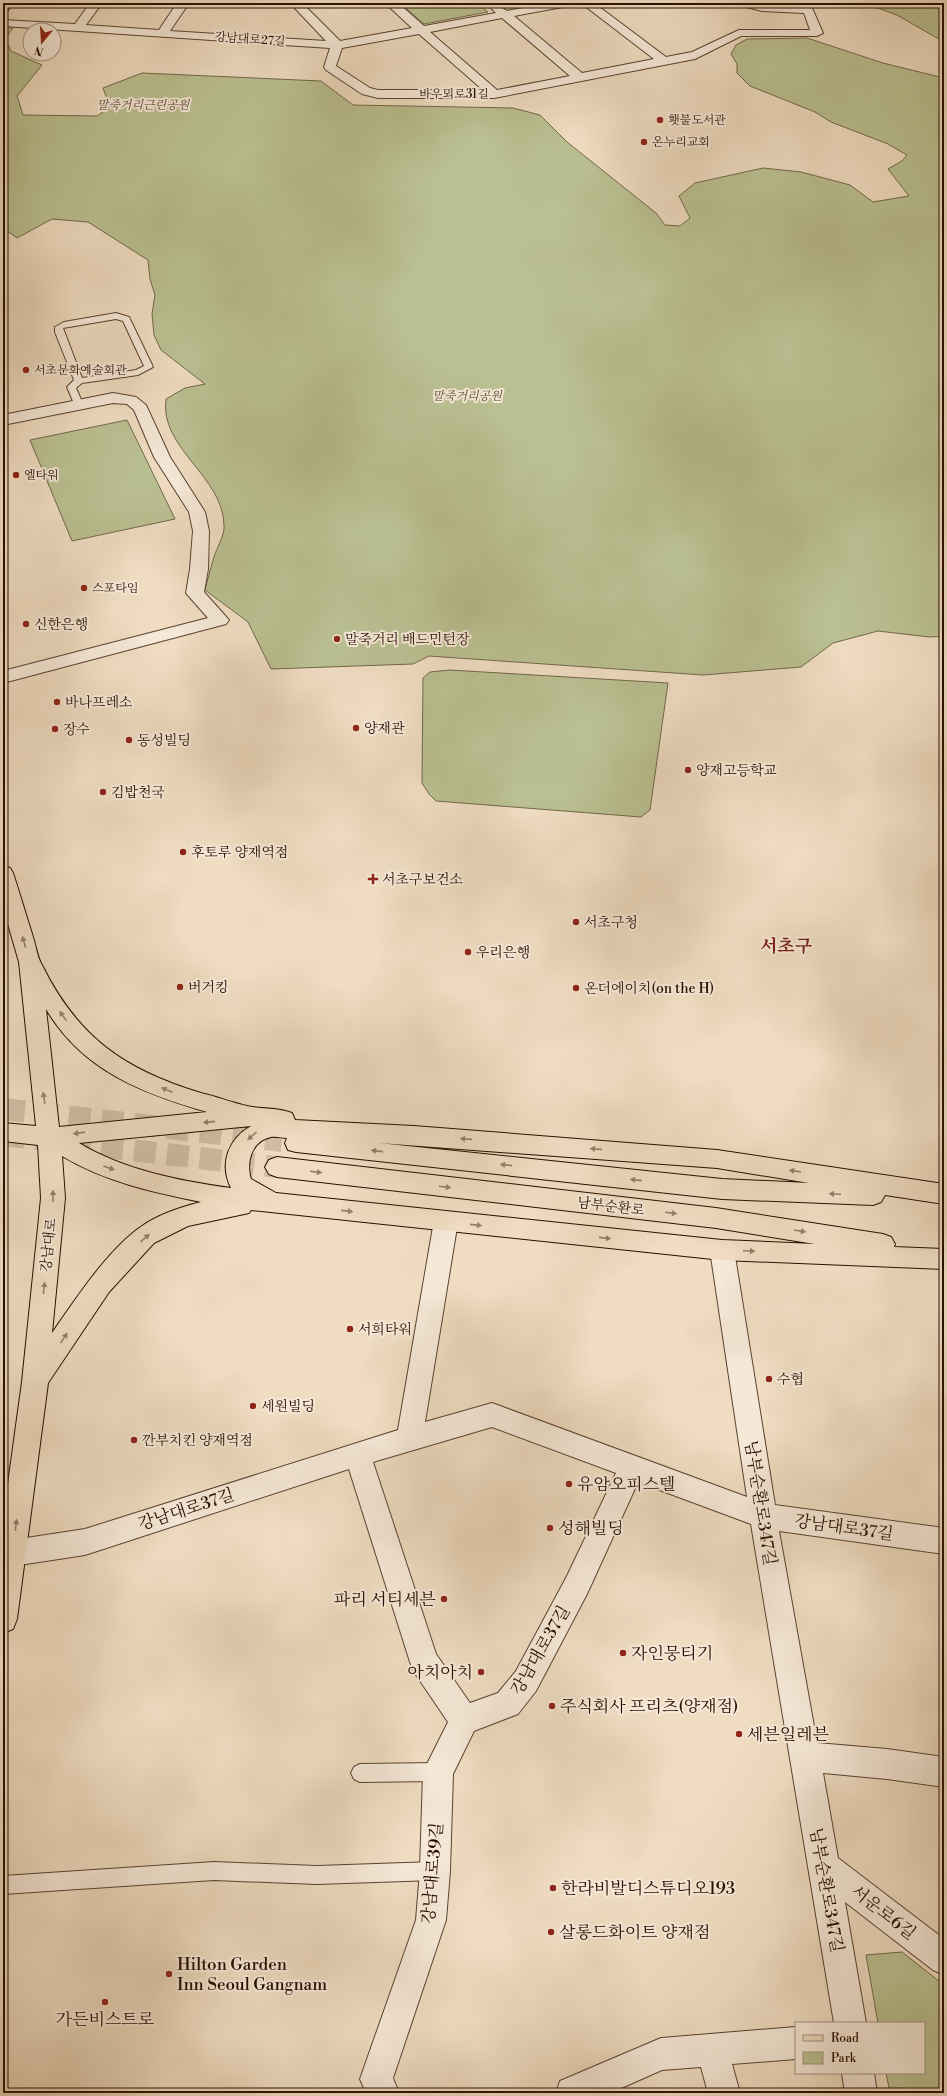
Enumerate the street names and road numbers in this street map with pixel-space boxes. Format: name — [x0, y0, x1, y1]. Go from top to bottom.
street label: 강남대로27길 — [214, 30, 286, 49]
street label: 바우뫼로31길 — [419, 87, 489, 102]
street label: 남부순환로 — [576, 1194, 646, 1220]
street label: 강남대로 — [37, 1217, 61, 1273]
street label: 남부순환로347길 — [739, 1439, 781, 1567]
street label: 강남대로37길 — [135, 1484, 237, 1536]
street label: 강남대로37길 — [793, 1510, 895, 1546]
street label: 강남대로37길 — [506, 1602, 575, 1699]
street label: 강남대로39길 — [418, 1821, 448, 1925]
street label: 남부순환로347길 — [804, 1826, 848, 1954]
street label: 서운로6길 — [847, 1881, 920, 1945]

